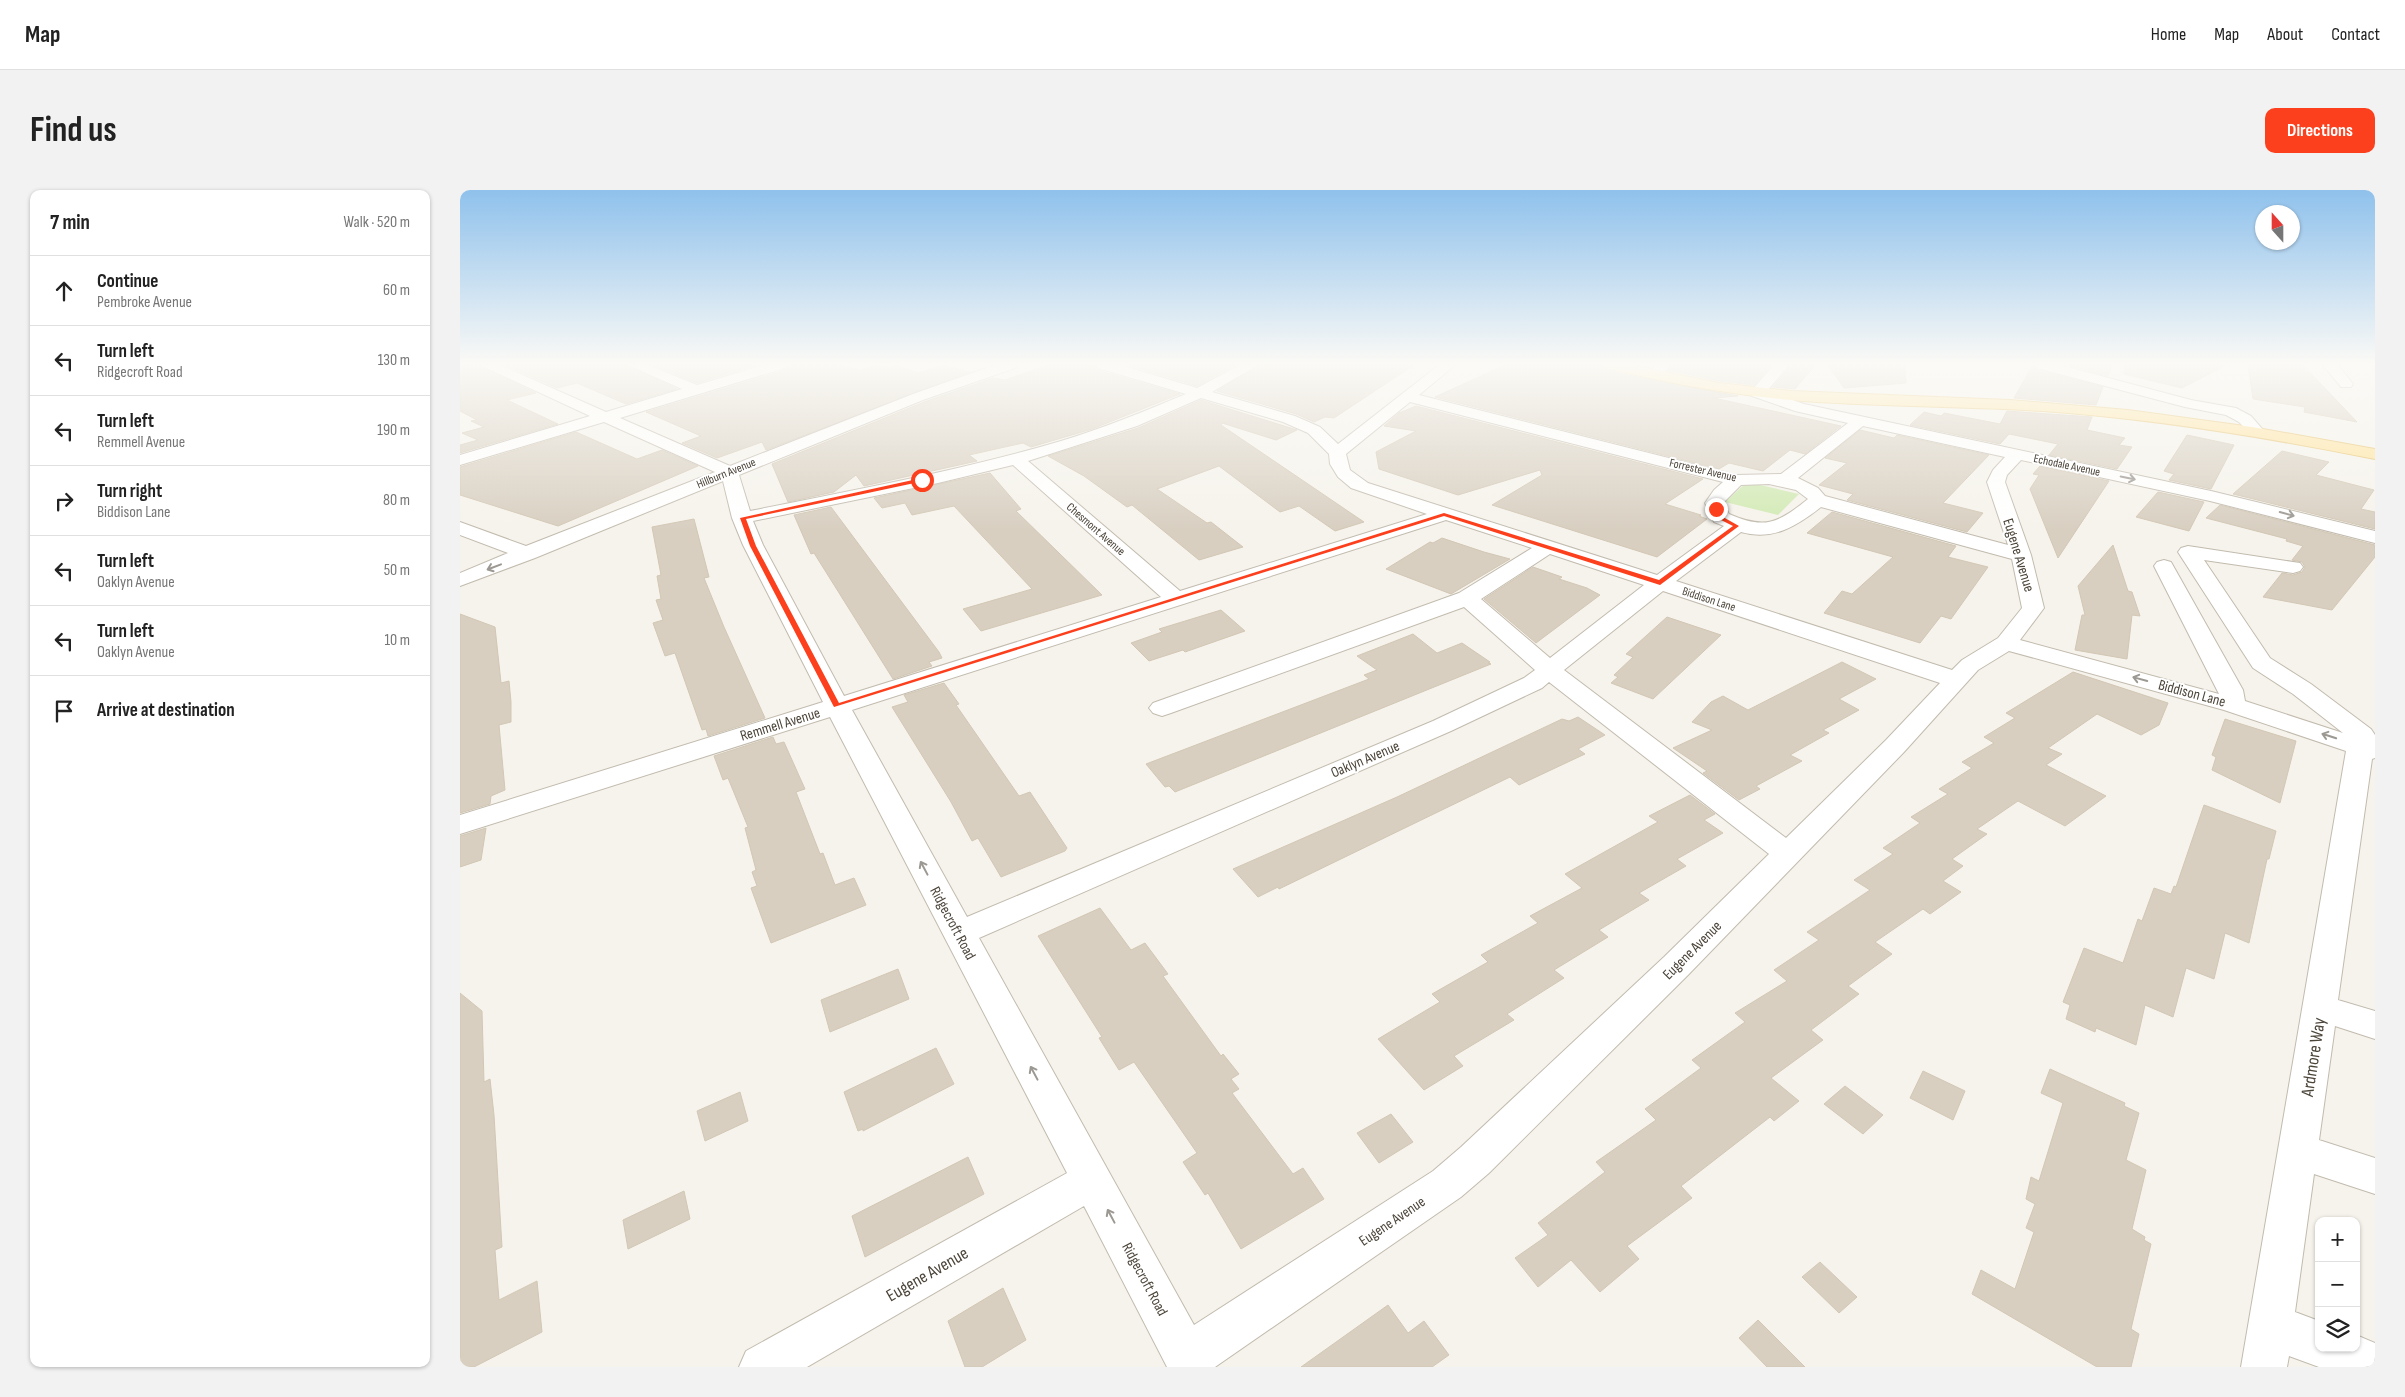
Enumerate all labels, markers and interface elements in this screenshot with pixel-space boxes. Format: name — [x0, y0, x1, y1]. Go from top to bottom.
text: Map — [25, 20, 60, 49]
text: Home — [2151, 24, 2186, 45]
text: Map — [2214, 24, 2239, 45]
text: About — [2267, 24, 2303, 45]
text: Contact — [2331, 24, 2380, 45]
button: Directions — [2265, 108, 2375, 153]
text: Find us — [30, 109, 117, 152]
north arrow — [2255, 205, 2300, 250]
text: 7 min — [50, 210, 90, 235]
text: Walk · 520 m — [344, 213, 410, 232]
text: Continue — [97, 270, 158, 293]
icon: ahead — [50, 277, 78, 305]
text: 60 m — [383, 281, 410, 300]
text: Pembroke Avenue — [97, 293, 192, 312]
text: Turn left — [97, 340, 154, 363]
icon: left — [50, 347, 78, 375]
text: 130 m — [378, 351, 410, 370]
text: Ridgecroft Road — [97, 363, 183, 382]
text: Turn left — [97, 410, 154, 433]
icon: left — [50, 417, 78, 445]
text: 190 m — [377, 421, 410, 440]
text: Remmell Avenue — [97, 433, 185, 452]
street label: Echodale Avenue — [2032, 451, 2102, 480]
street label: Hillburn Avenue — [694, 455, 758, 492]
street label: Forrester Avenue — [1668, 455, 1738, 486]
route start — [911, 469, 934, 492]
one-way arrow — [2120, 474, 2136, 483]
text: Turn right — [97, 480, 162, 503]
icon: right — [50, 487, 78, 515]
text: 80 m — [383, 491, 410, 510]
route end — [1705, 498, 1728, 521]
street label: Chesmont Avenue — [1063, 500, 1128, 559]
text: Biddison Lane — [97, 503, 171, 522]
one-way arrow — [2278, 510, 2294, 519]
street label: Eugene Avenue — [1998, 516, 2039, 594]
text: Turn left — [97, 550, 154, 573]
icon: left — [50, 557, 78, 585]
text: 50 m — [384, 561, 410, 580]
one-way arrow — [487, 563, 502, 572]
text: Oaklyn Avenue — [97, 573, 175, 592]
street label: Biddison Lane — [1680, 584, 1738, 615]
text: Turn left — [97, 620, 154, 643]
icon: left — [50, 627, 78, 655]
text: 10 m — [384, 631, 410, 650]
text: Oaklyn Avenue — [97, 643, 175, 662]
one-way arrow — [2132, 674, 2148, 683]
street label: Biddison Lane — [2156, 675, 2228, 712]
icon: arrive — [50, 697, 78, 725]
text: Arrive at destination — [97, 699, 235, 722]
street label: Remmell Avenue — [738, 703, 822, 746]
one-way arrow — [2321, 731, 2337, 741]
street label: Oaklyn Avenue — [1328, 736, 1402, 782]
one-way arrow — [919, 861, 929, 876]
street label: Ridgecroft Road — [925, 883, 980, 963]
street label: Eugene Avenue — [1659, 917, 1726, 984]
street label: Ardmore Way — [2297, 1016, 2330, 1099]
one-way arrow — [1029, 1066, 1039, 1081]
street label: Eugene Avenue — [1355, 1192, 1429, 1251]
one-way arrow — [1106, 1209, 1115, 1224]
map controls — [2315, 1217, 2360, 1352]
button: + — [2315, 1217, 2360, 1262]
street label: Ridgecroft Road — [1117, 1239, 1172, 1319]
street label: Eugene Avenue — [883, 1243, 972, 1306]
button: − — [2315, 1262, 2360, 1307]
button: layers — [2315, 1307, 2360, 1352]

